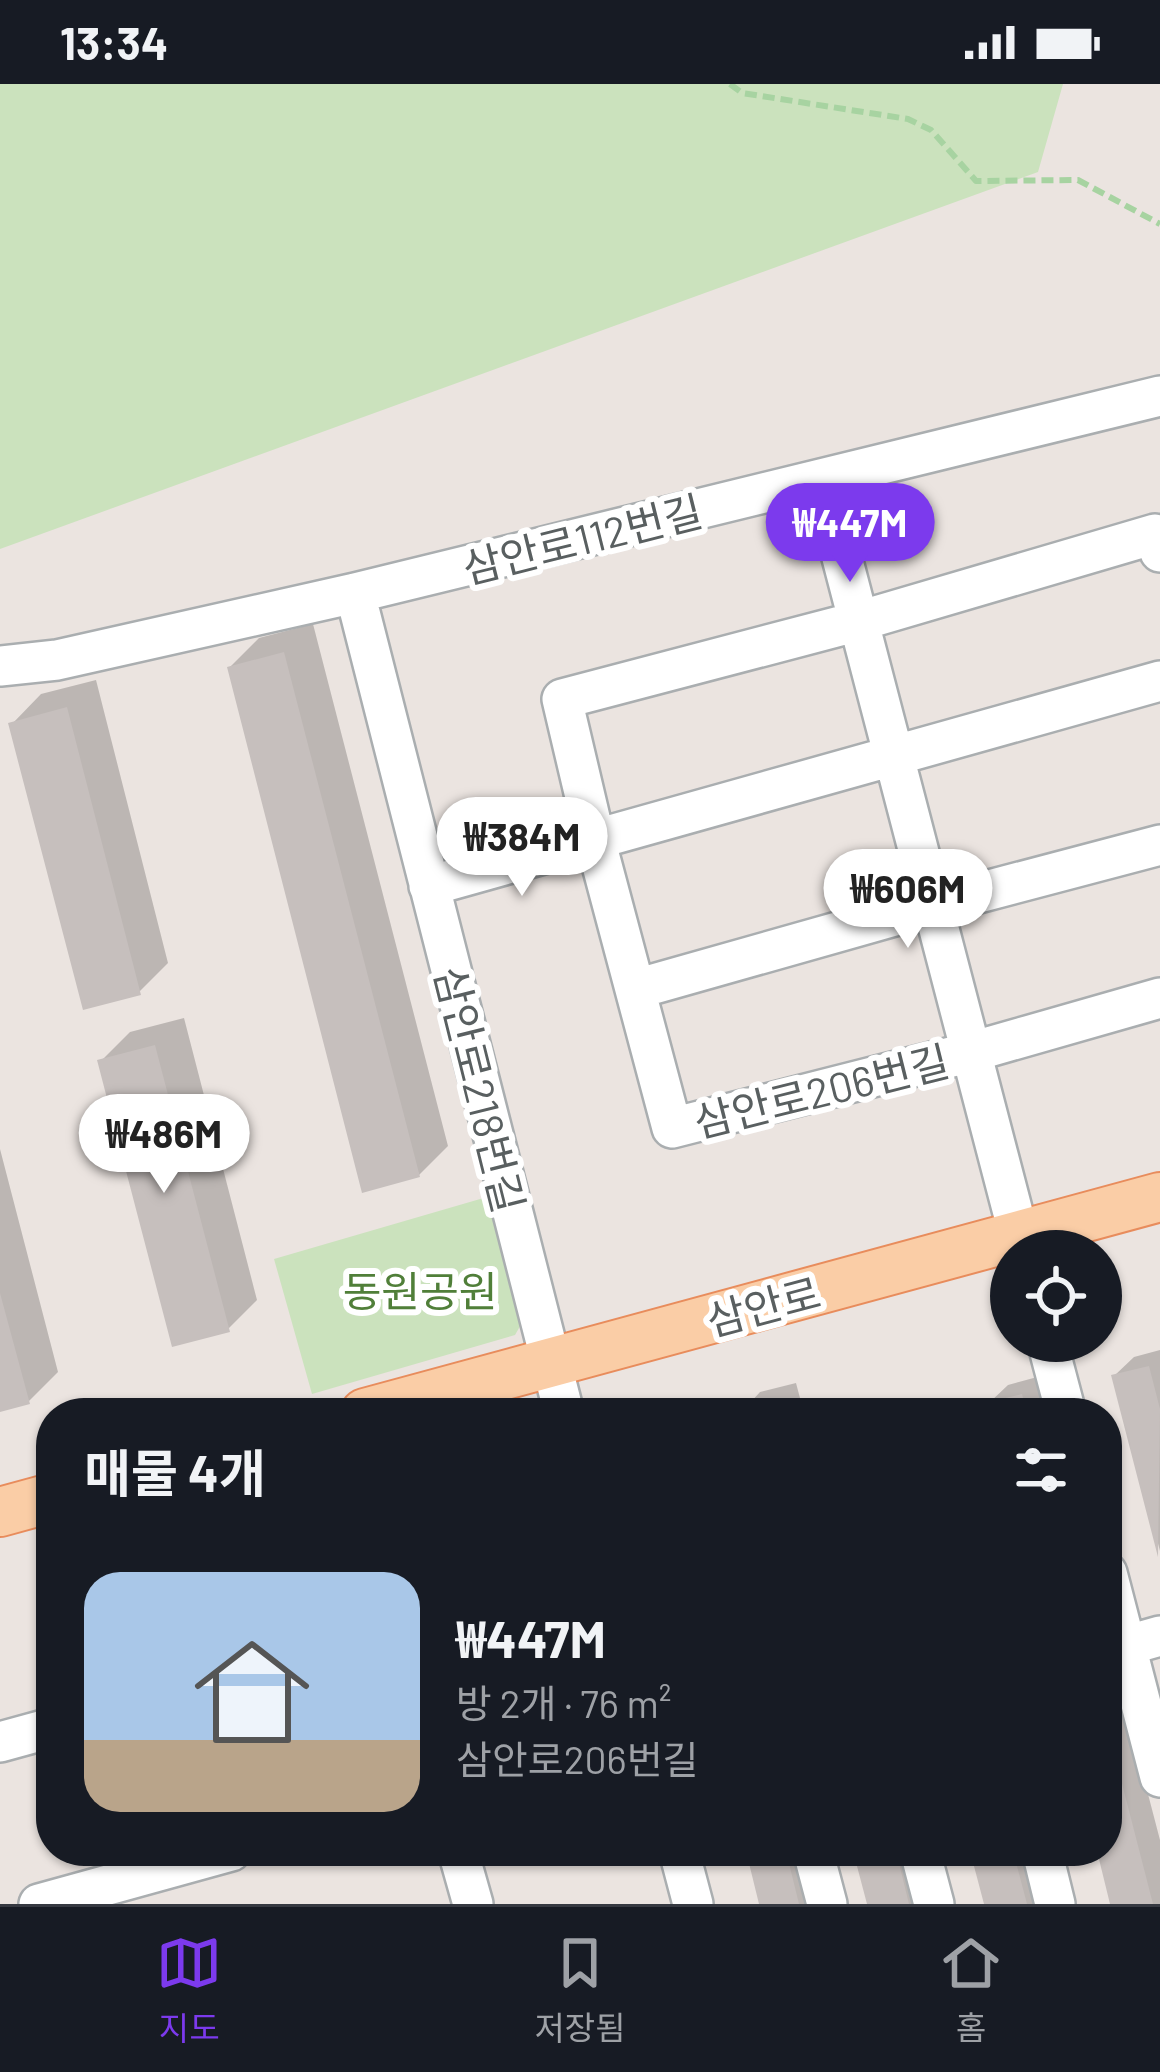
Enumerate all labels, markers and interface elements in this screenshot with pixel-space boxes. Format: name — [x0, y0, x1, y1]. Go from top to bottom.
text: 13:34 — [60, 15, 168, 69]
pin: ₩447M — [766, 483, 934, 585]
street label: 삼안로112번길 — [457, 484, 707, 592]
text: ₩447M — [793, 498, 907, 545]
pin: ₩384M — [438, 797, 606, 899]
text: ₩384M — [464, 812, 580, 859]
pin: ₩606M — [824, 849, 992, 951]
text: ₩606M — [850, 864, 966, 911]
street label: 삼안로218번길 — [426, 961, 536, 1217]
street label: 삼안로206번길 — [688, 1034, 954, 1146]
pin: ₩486M — [80, 1094, 248, 1196]
text: ₩486M — [106, 1109, 222, 1156]
map controls — [990, 1230, 1122, 1362]
button: locate — [990, 1230, 1122, 1362]
park label: 동원공원 — [343, 1265, 497, 1315]
street label: 삼안로 — [701, 1266, 825, 1344]
icon: filters — [1008, 1437, 1074, 1503]
text: 매물 4개 — [84, 1441, 266, 1502]
text: ₩447M — [456, 1607, 606, 1668]
icon: home — [180, 1620, 324, 1764]
text: 방 2개 · 76 m² — [456, 1679, 672, 1726]
text: 삼안로206번길 — [456, 1735, 698, 1782]
tab: 지도 — [156, 1930, 222, 2050]
tab: 저장됨 — [534, 1930, 626, 2050]
tab: 홈 — [938, 1930, 1004, 2050]

